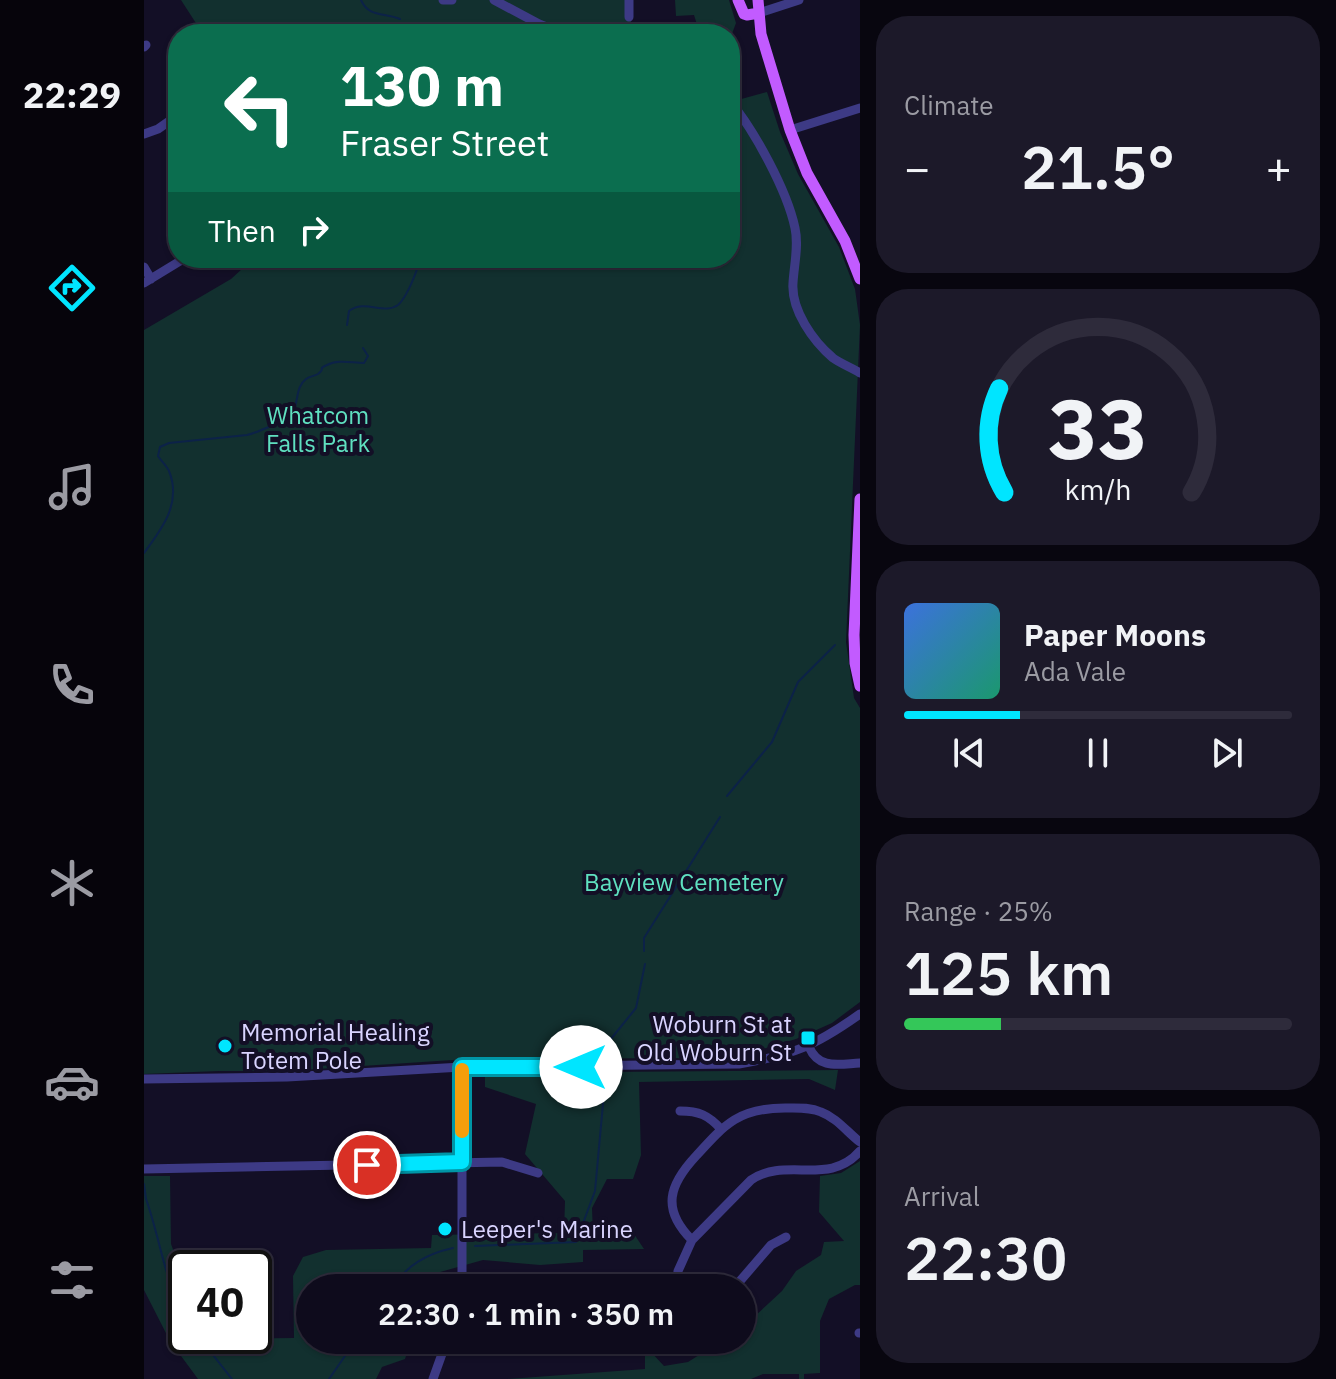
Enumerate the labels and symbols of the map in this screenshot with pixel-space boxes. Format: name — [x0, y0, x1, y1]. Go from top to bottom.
park label: Whatcom Falls Park — [266, 399, 370, 459]
park label: Bayview Cemetery — [584, 866, 784, 898]
place label: Woburn St at Old Woburn St — [636, 1008, 792, 1068]
place label: Memorial Healing Totem Pole — [241, 1016, 430, 1076]
position arrow — [539, 1025, 623, 1109]
marker: Woburn St at Old Woburn St — [799, 1029, 817, 1047]
marker: Memorial Healing Totem Pole — [216, 1037, 234, 1055]
pin — [333, 1131, 401, 1199]
place label: Leeper's Marine — [461, 1213, 633, 1245]
marker: Leeper's Marine — [436, 1220, 454, 1238]
speed limit sign: 40 — [168, 1250, 272, 1354]

